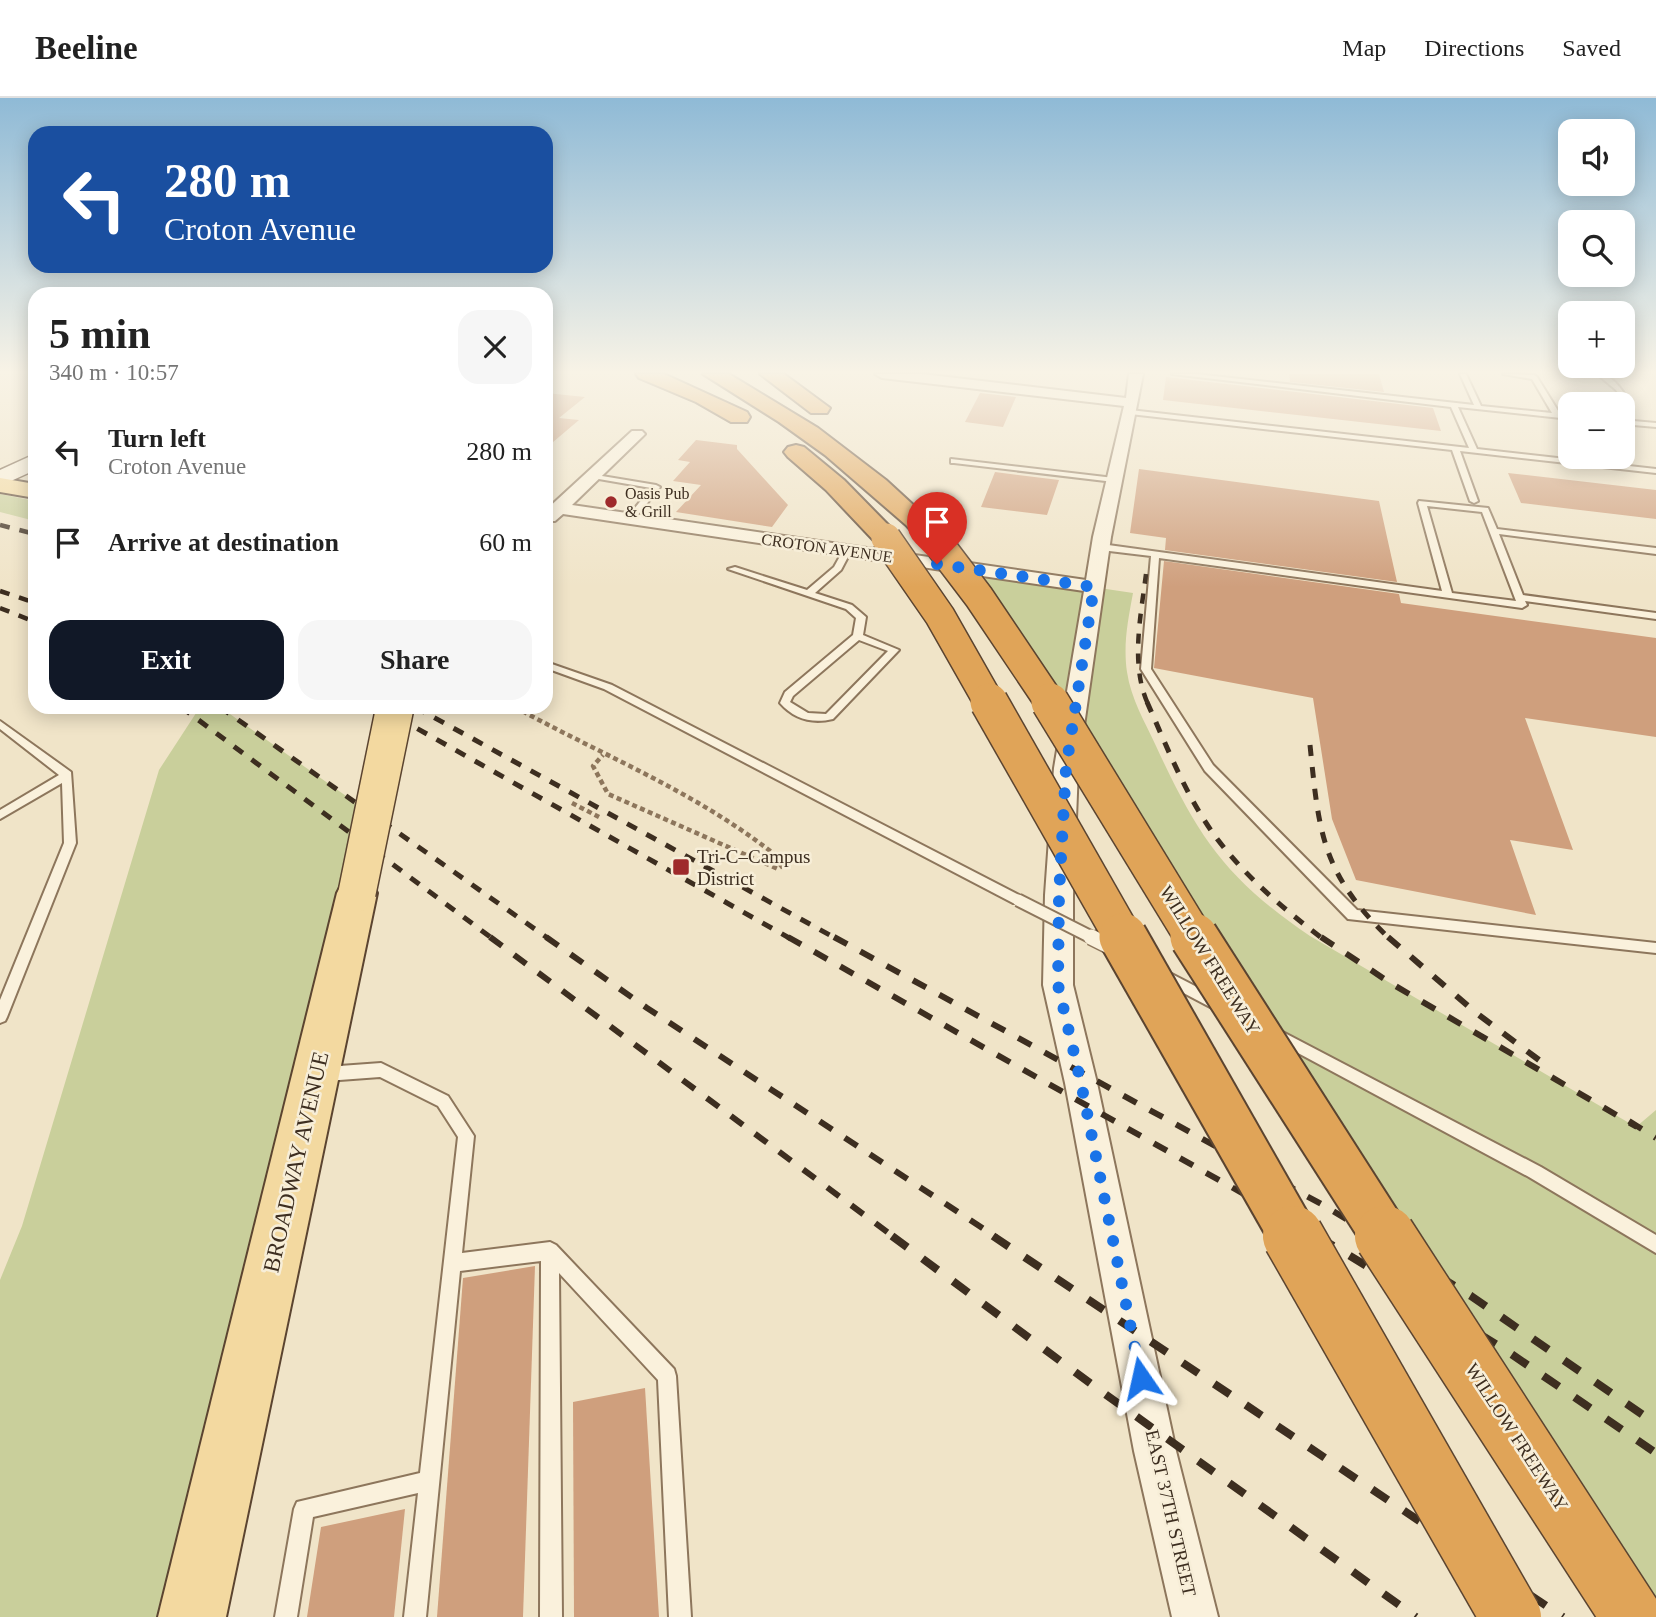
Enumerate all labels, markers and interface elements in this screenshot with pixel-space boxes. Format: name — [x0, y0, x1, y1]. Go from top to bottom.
text: Beeline — [35, 30, 138, 66]
text: Map — [1342, 35, 1386, 61]
text: Directions — [1424, 35, 1524, 61]
text: Saved — [1562, 35, 1621, 61]
map controls — [1558, 119, 1635, 469]
button: sound — [1558, 119, 1635, 196]
text: 280 m — [164, 153, 291, 208]
icon: left — [49, 154, 140, 245]
button: search — [1558, 210, 1635, 287]
text: Croton Avenue — [164, 211, 356, 247]
button: + — [1558, 301, 1635, 378]
button: close — [458, 310, 532, 384]
text: 5 min — [49, 311, 151, 357]
text: 340 m · 10:57 — [49, 360, 179, 385]
button: − — [1558, 392, 1635, 469]
text: Turn left — [108, 424, 206, 453]
icon: left — [49, 433, 87, 471]
text: 280 m — [466, 437, 532, 466]
text: Croton Avenue — [108, 454, 246, 479]
place label: Oasis Pub & Grill — [625, 485, 689, 520]
pin — [907, 492, 967, 564]
marker: Oasis Pub & Grill — [603, 494, 619, 510]
icon: arrive — [918, 503, 956, 541]
icon: arrive — [49, 524, 87, 562]
text: Arrive at destination — [108, 528, 339, 557]
text: 60 m — [479, 528, 532, 557]
street label: CROTON AVENUE — [760, 530, 894, 566]
button: Exit — [49, 620, 284, 700]
button: Share — [298, 620, 532, 700]
place label: Tri-C–Campus District — [697, 846, 810, 889]
marker: Tri-C–Campus District — [671, 857, 691, 877]
street label: WILLOW FREEWAY — [1156, 882, 1264, 1039]
street label: BROADWAY AVENUE — [258, 1049, 334, 1275]
position arrow — [1104, 1341, 1178, 1415]
street label: WILLOW FREEWAY — [1461, 1359, 1573, 1515]
street label: EAST 37TH STREET — [1142, 1427, 1201, 1599]

